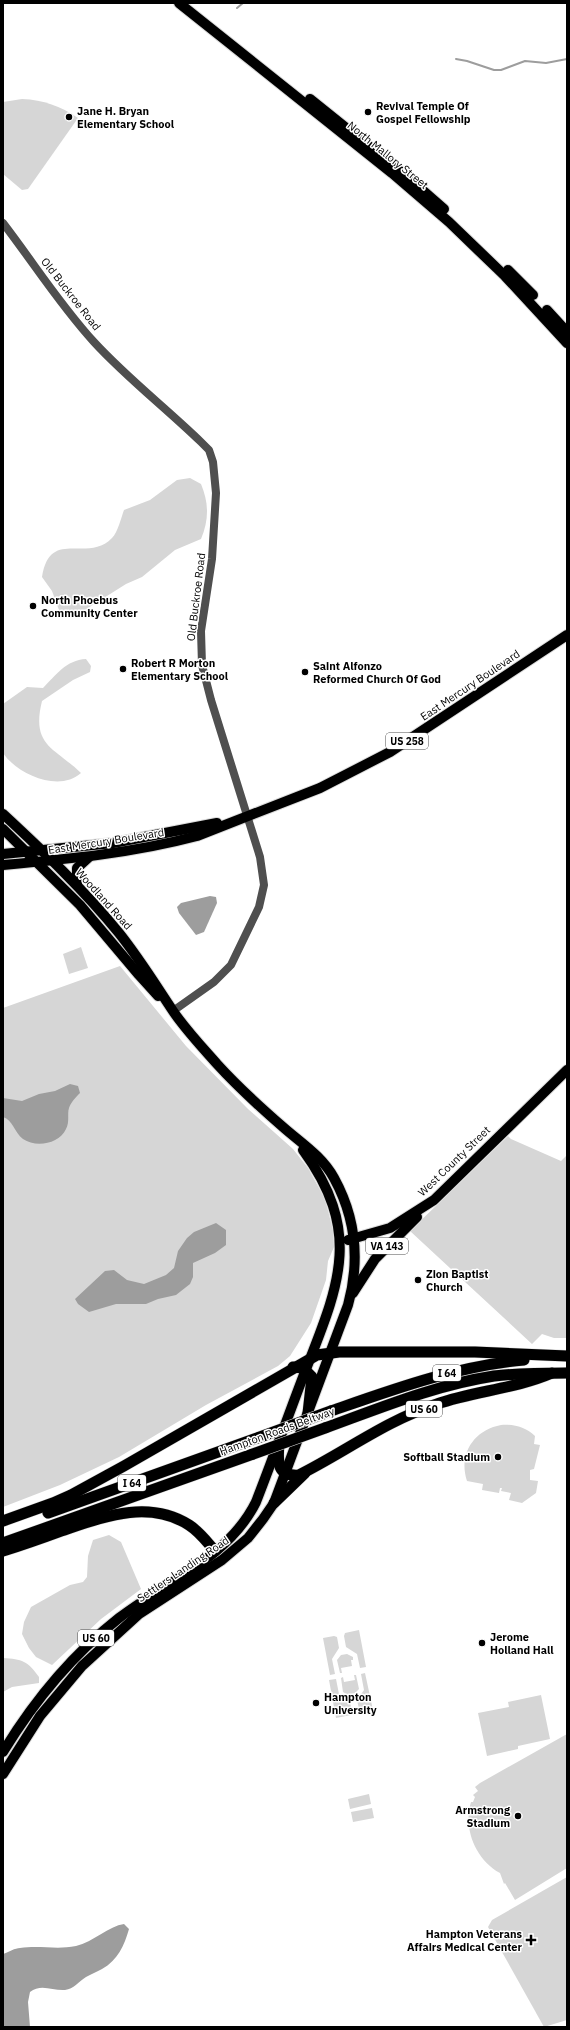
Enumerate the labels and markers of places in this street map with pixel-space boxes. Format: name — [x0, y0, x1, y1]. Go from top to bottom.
place label: Revival Temple Of Gospel Fellowship — [376, 99, 471, 126]
place label: Jane H. Bryan Elementary School — [77, 104, 175, 131]
marker: Revival Temple Of Gospel Fellowship — [363, 107, 373, 117]
marker: Jane H. Bryan Elementary School — [64, 112, 74, 122]
place label: North Phoebus Community Center — [41, 593, 138, 620]
marker: North Phoebus Community Center — [28, 601, 38, 611]
place label: Robert R Morton Elementary School — [131, 656, 229, 683]
place label: Saint Alfonzo Reformed Church Of God — [313, 659, 441, 686]
marker: Robert R Morton Elementary School — [118, 664, 128, 674]
marker: Saint Alfonzo Reformed Church Of God — [300, 667, 310, 677]
place label: Zion Baptist Church — [426, 1267, 488, 1294]
marker: Zion Baptist Church — [413, 1275, 423, 1285]
place label: Softball Stadium — [403, 1450, 490, 1464]
marker: Softball Stadium — [493, 1452, 503, 1462]
place label: Jerome Holland Hall — [490, 1630, 554, 1657]
marker: Jerome Holland Hall — [477, 1638, 487, 1648]
place label: Hampton University — [324, 1690, 377, 1717]
marker: Hampton University — [311, 1698, 321, 1708]
place label: Armstrong Stadium — [455, 1803, 511, 1830]
marker: Armstrong Stadium — [513, 1811, 523, 1821]
place label: Hampton Veterans Affairs Medical Center — [407, 1927, 523, 1954]
marker: Hampton Veterans Affairs Medical Center — [525, 1934, 537, 1946]

